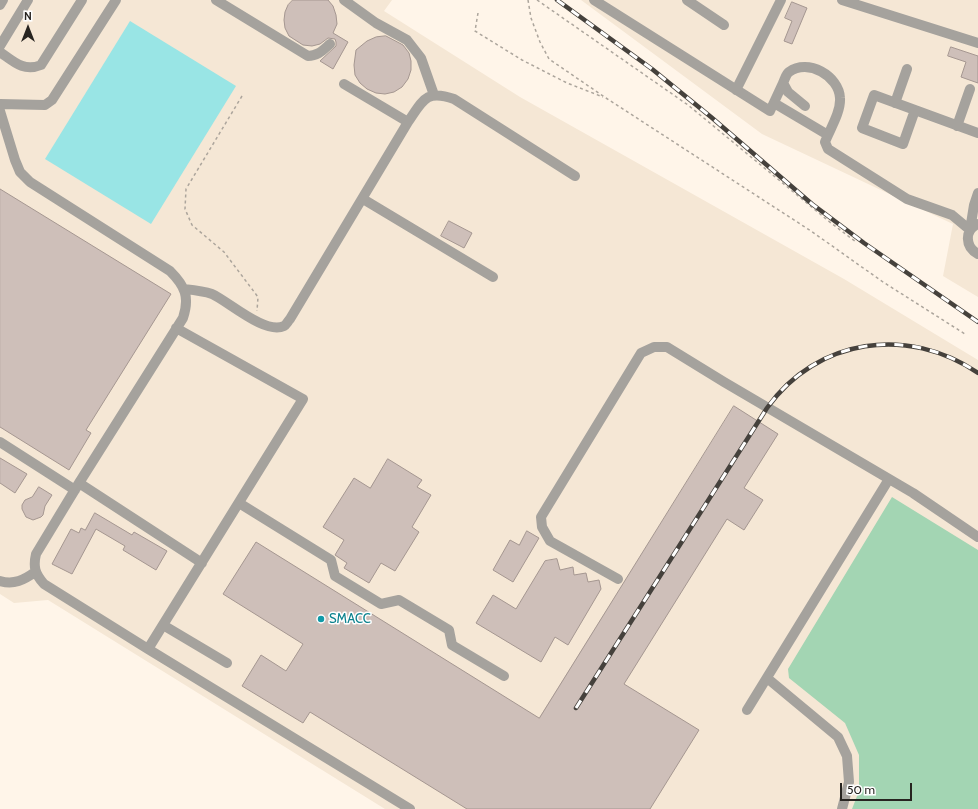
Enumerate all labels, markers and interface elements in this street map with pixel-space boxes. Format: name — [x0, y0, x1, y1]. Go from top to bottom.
north arrow — [8, 8, 48, 48]
text: N — [24, 9, 32, 23]
place label: SMACC — [329, 611, 371, 627]
marker: SMACC — [316, 614, 326, 624]
scale bar — [842, 775, 914, 801]
text: 50 m — [847, 782, 875, 797]

